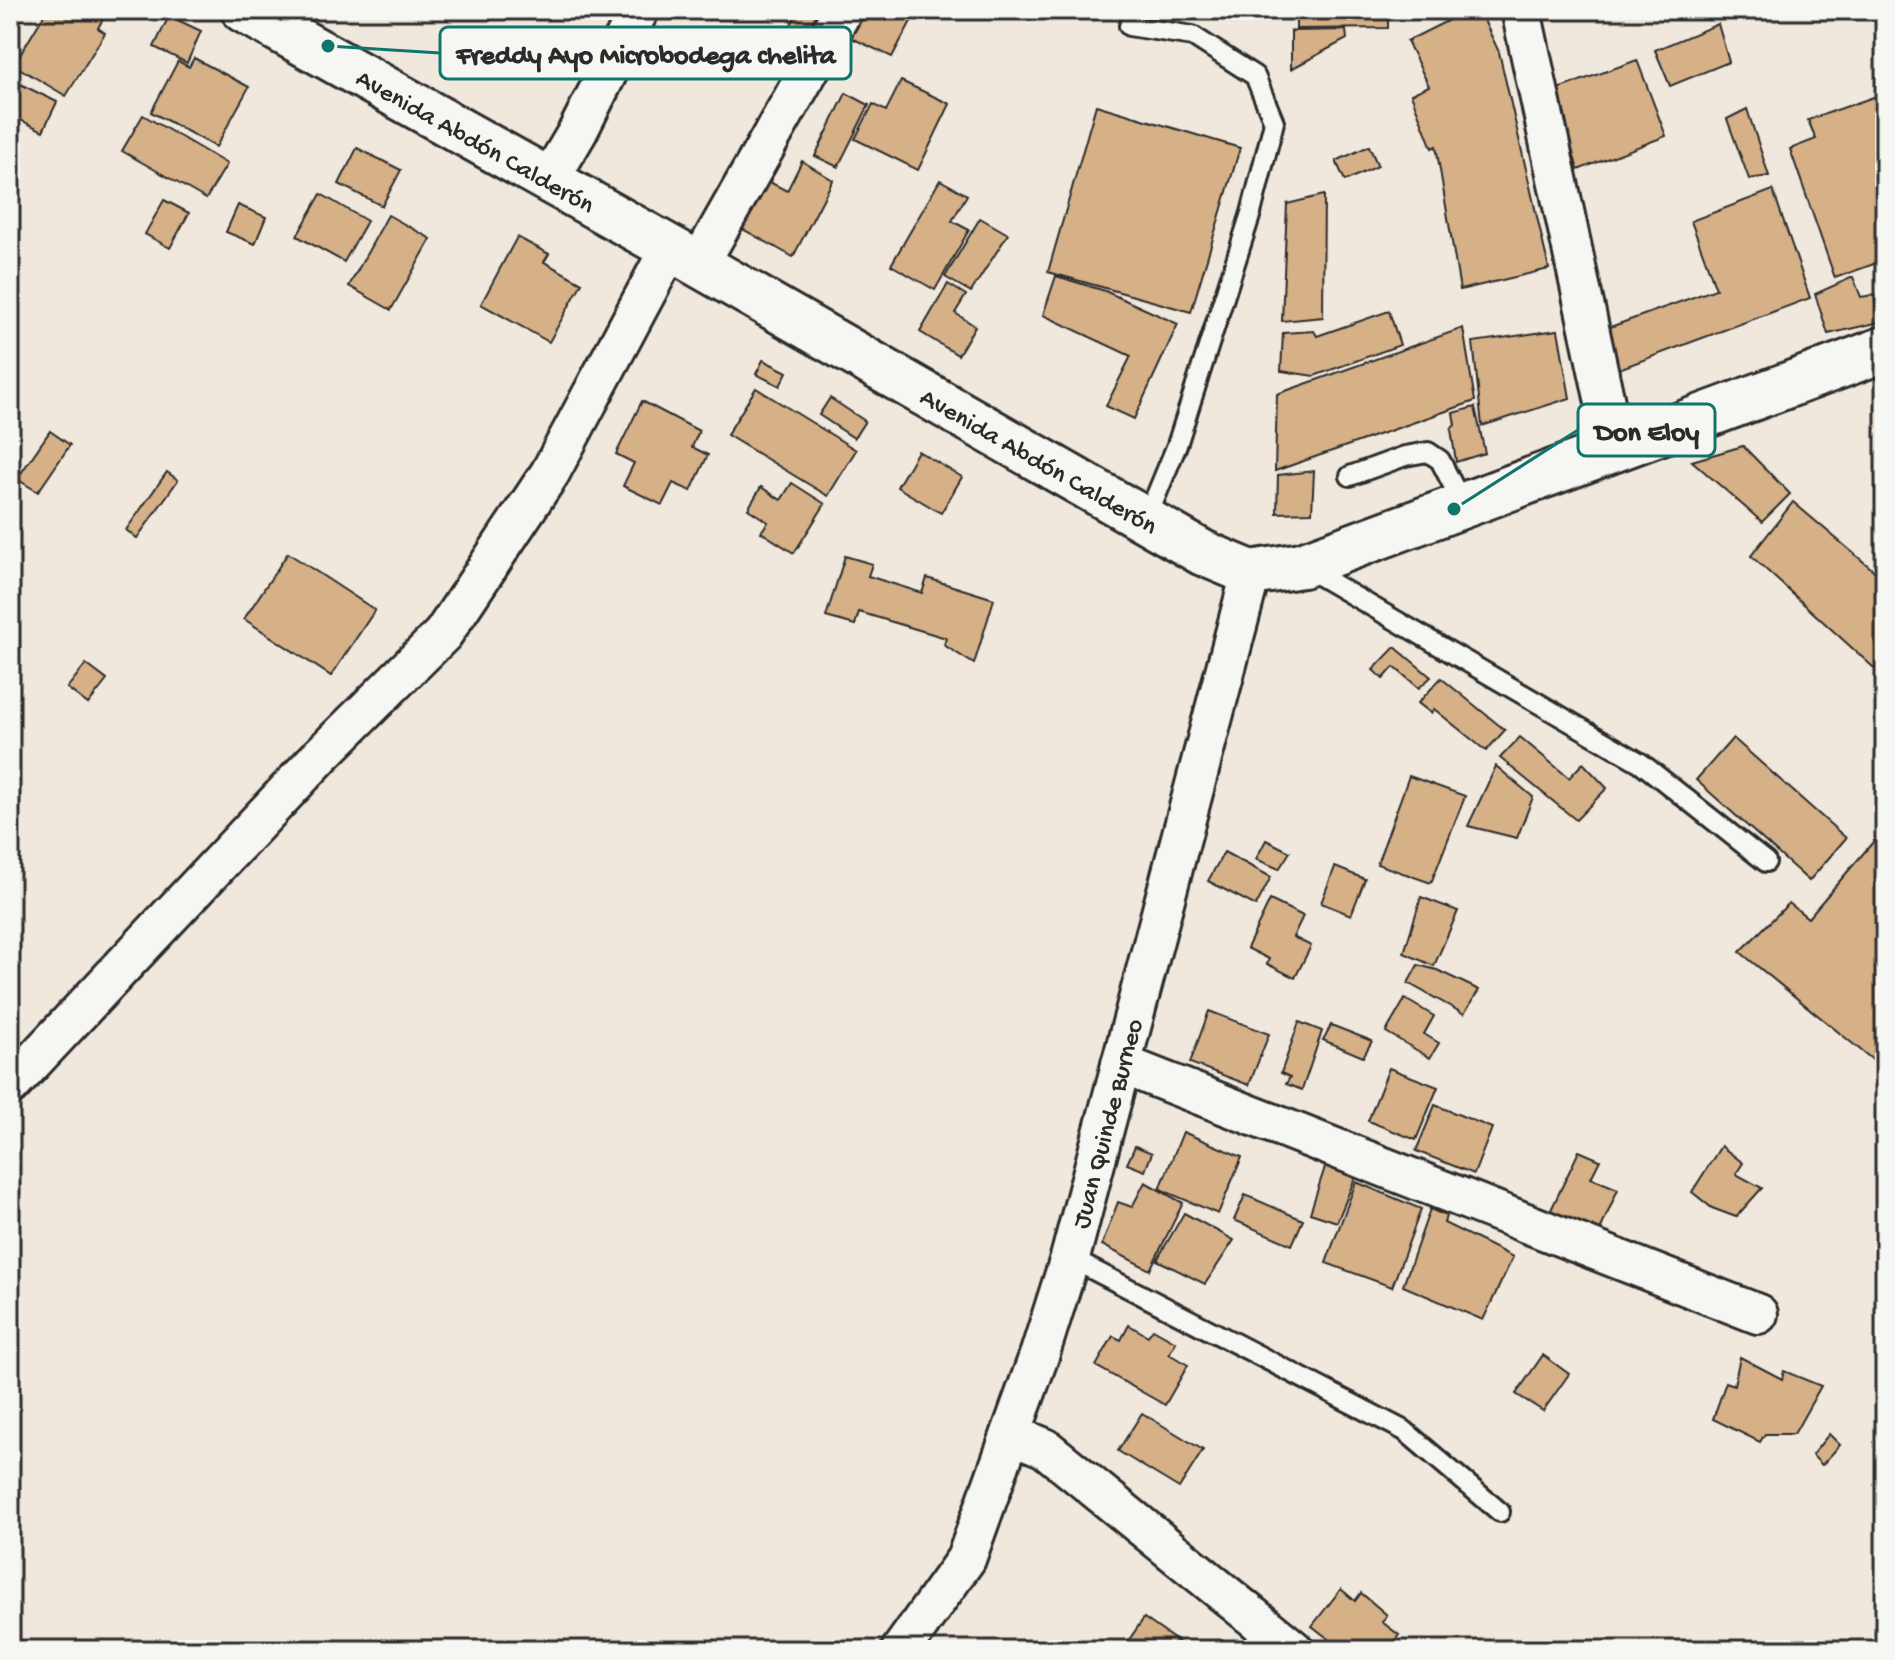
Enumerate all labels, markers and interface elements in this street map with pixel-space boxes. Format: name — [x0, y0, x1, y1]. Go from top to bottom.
callout: Freddy Ayo Microbodega chelita — [440, 27, 851, 79]
text: Freddy Ayo Microbodega chelita — [455, 41, 837, 74]
street label: Avenida Abdón Calderón — [349, 65, 599, 223]
street label: Avenida Abdón Calderón — [913, 383, 1162, 544]
callout: Don Eloy — [1578, 404, 1715, 456]
text: Don Eloy — [1592, 418, 1700, 451]
street label: Juan Quinde Burneo — [1068, 1016, 1153, 1232]

